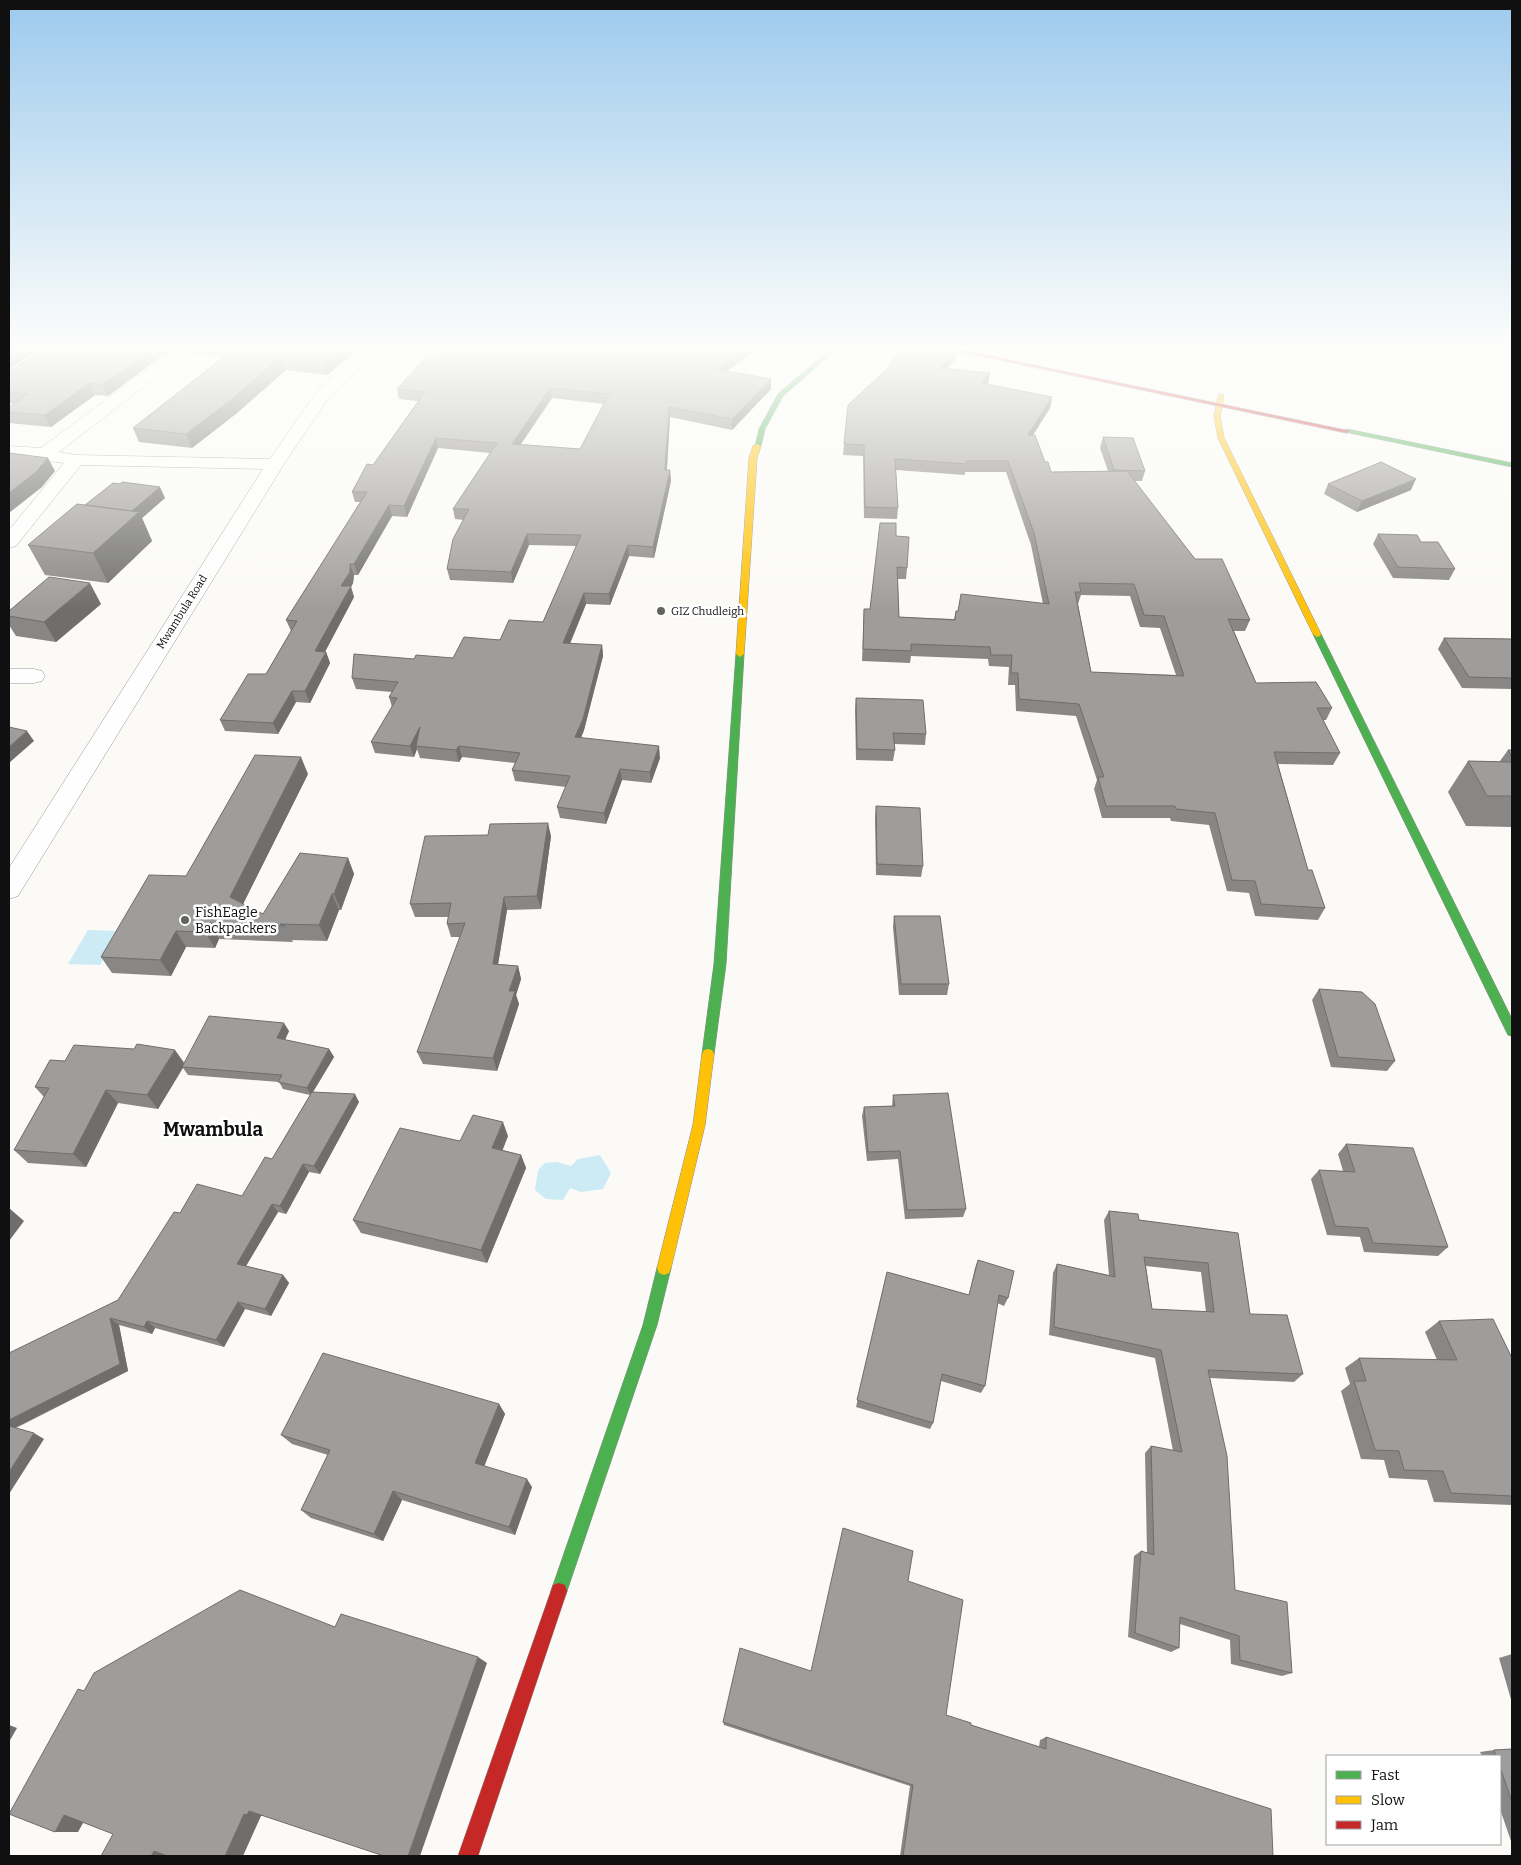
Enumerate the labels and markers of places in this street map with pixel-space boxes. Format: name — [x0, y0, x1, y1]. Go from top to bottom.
marker: GIZ Chudleigh — [655, 605, 667, 617]
place label: GIZ Chudleigh — [671, 605, 744, 618]
place label: FishEagle Backpackers — [195, 904, 277, 937]
marker: FishEagle Backpackers — [179, 914, 191, 926]

